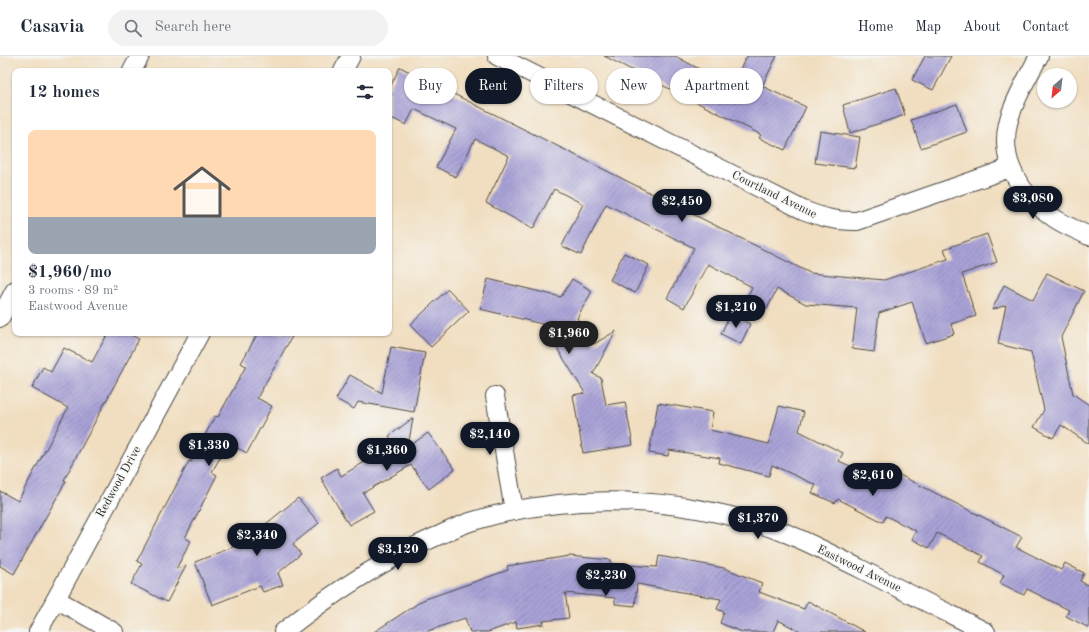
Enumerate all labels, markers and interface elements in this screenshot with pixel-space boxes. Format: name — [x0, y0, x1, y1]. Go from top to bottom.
search box — [108, 10, 388, 46]
icon: search — [122, 17, 144, 39]
text: Casavia — [20, 18, 84, 37]
text: Search here — [154, 20, 231, 35]
text: Home — [858, 20, 893, 34]
text: Map — [915, 20, 941, 34]
text: About — [963, 20, 1000, 34]
text: Contact — [1022, 20, 1069, 34]
chip: Buy — [404, 68, 457, 104]
chip: Rent — [465, 68, 522, 104]
chip: Filters — [530, 68, 598, 104]
chip: New — [606, 68, 662, 104]
chip: Apartment — [670, 68, 763, 104]
north arrow — [1037, 68, 1077, 108]
map controls — [1037, 68, 1077, 108]
icon: filters — [354, 81, 376, 103]
text: 12 homes — [28, 84, 100, 101]
icon: home — [166, 156, 238, 228]
street label: Courtland Avenue — [730, 169, 819, 221]
pin: $3,080 — [1000, 186, 1066, 220]
pin: $2,450 — [649, 189, 715, 223]
text: $3,080 — [1012, 192, 1054, 205]
text: $2,450 — [661, 195, 703, 208]
text: $1,960/mo — [28, 264, 112, 281]
text: 3 rooms · 89 m² — [28, 284, 118, 297]
pin: $1,210 — [703, 295, 769, 329]
text: Eastwood Avenue — [28, 300, 128, 313]
text: $1,210 — [715, 301, 757, 314]
pin: $1,960 — [536, 321, 602, 355]
text: $1,960 — [548, 327, 590, 340]
pin: $2,140 — [457, 422, 523, 456]
text: $2,140 — [469, 428, 511, 441]
pin: $1,330 — [176, 433, 242, 467]
pin: $1,360 — [354, 438, 420, 472]
text: $1,330 — [188, 439, 230, 452]
street label: Redwood Drive — [94, 444, 144, 520]
text: $1,360 — [366, 444, 408, 457]
pin: $2,610 — [840, 463, 906, 497]
text: $2,610 — [852, 469, 894, 482]
pin: $1,370 — [725, 506, 791, 540]
text: $1,370 — [737, 512, 779, 525]
pin: $2,340 — [224, 523, 290, 557]
text: $2,340 — [236, 529, 278, 542]
pin: $3,120 — [365, 537, 431, 571]
text: $3,120 — [377, 543, 419, 556]
street label: Eastwood Avenue — [815, 543, 903, 595]
pin: $2,230 — [573, 563, 639, 597]
text: $2,230 — [585, 569, 627, 582]

